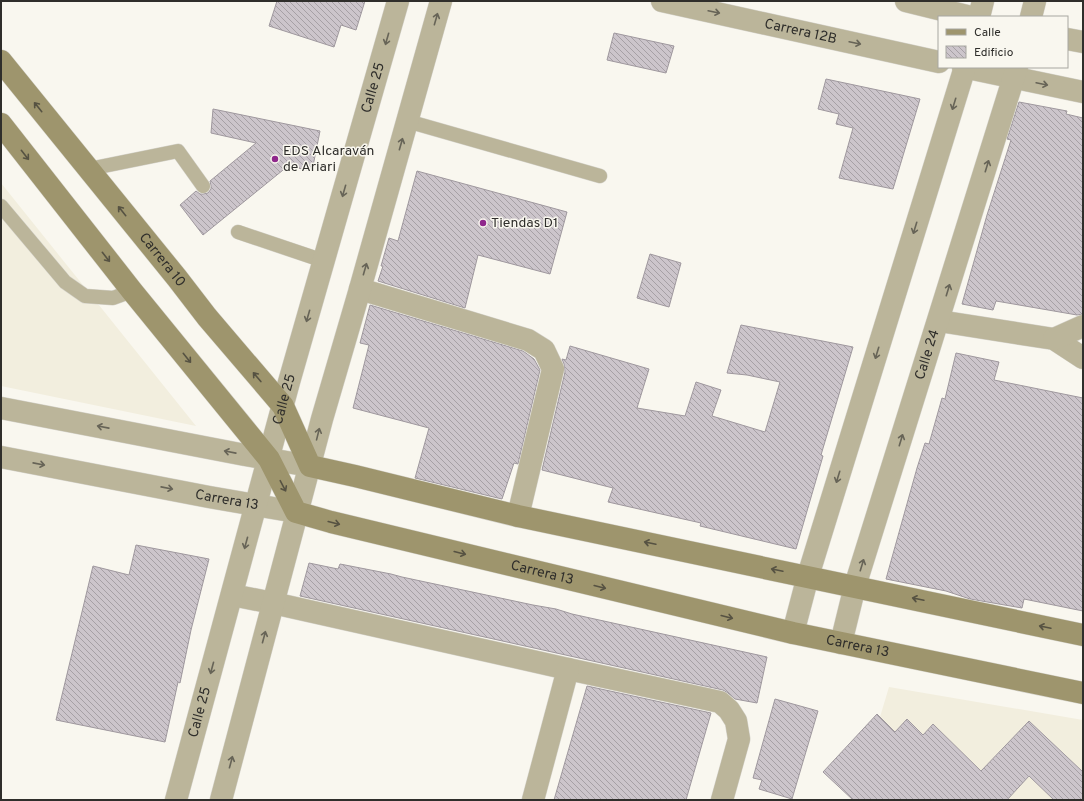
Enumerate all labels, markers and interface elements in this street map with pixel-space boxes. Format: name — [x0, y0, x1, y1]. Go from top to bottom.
one-way arrow — [707, 9, 720, 17]
one-way arrow — [433, 12, 440, 25]
street label: Carrera 12B — [763, 15, 838, 48]
legend — [938, 16, 1068, 68]
text: Calle — [974, 25, 1001, 41]
one-way arrow — [383, 32, 390, 45]
one-way arrow — [848, 40, 861, 48]
text: Edificio — [974, 45, 1014, 61]
street label: Calle 25 — [358, 61, 388, 115]
one-way arrow — [1035, 80, 1048, 88]
one-way arrow — [950, 98, 957, 111]
one-way arrow — [34, 101, 42, 112]
one-way arrow — [397, 137, 405, 150]
place label: EDS Alcaraván de Ariari — [283, 143, 374, 176]
one-way arrow — [21, 149, 30, 160]
marker: EDS Alcaraván de Ariari — [270, 154, 280, 164]
one-way arrow — [984, 159, 991, 172]
one-way arrow — [340, 184, 347, 197]
one-way arrow — [118, 205, 127, 216]
place label: Tiendas D1 — [491, 215, 558, 232]
marker: Tiendas D1 — [478, 218, 488, 228]
one-way arrow — [911, 222, 918, 235]
street label: Carrera 10 — [135, 229, 189, 290]
one-way arrow — [101, 251, 110, 262]
one-way arrow — [362, 263, 369, 276]
one-way arrow — [945, 283, 952, 296]
one-way arrow — [304, 309, 311, 322]
street label: Calle 24 — [911, 327, 943, 382]
one-way arrow — [873, 346, 880, 359]
one-way arrow — [183, 353, 191, 364]
one-way arrow — [253, 371, 262, 382]
street label: Calle 25 — [269, 372, 299, 427]
one-way arrow — [97, 423, 110, 431]
one-way arrow — [315, 428, 322, 441]
one-way arrow — [898, 434, 905, 447]
one-way arrow — [224, 448, 237, 456]
one-way arrow — [32, 460, 45, 468]
one-way arrow — [834, 470, 841, 483]
one-way arrow — [279, 480, 287, 492]
one-way arrow — [160, 485, 173, 493]
street label: Carrera 13 — [194, 486, 260, 514]
one-way arrow — [327, 519, 340, 527]
one-way arrow — [242, 536, 249, 549]
one-way arrow — [643, 539, 656, 547]
one-way arrow — [454, 550, 467, 558]
street label: Carrera 13 — [509, 557, 575, 588]
one-way arrow — [859, 558, 866, 571]
one-way arrow — [771, 566, 784, 574]
one-way arrow — [594, 584, 607, 591]
one-way arrow — [912, 595, 925, 603]
one-way arrow — [720, 614, 733, 622]
one-way arrow — [1039, 622, 1052, 630]
one-way arrow — [261, 630, 269, 643]
street label: Carrera 13 — [824, 632, 891, 661]
one-way arrow — [208, 662, 215, 675]
street label: Calle 25 — [185, 685, 215, 739]
one-way arrow — [228, 756, 235, 769]

